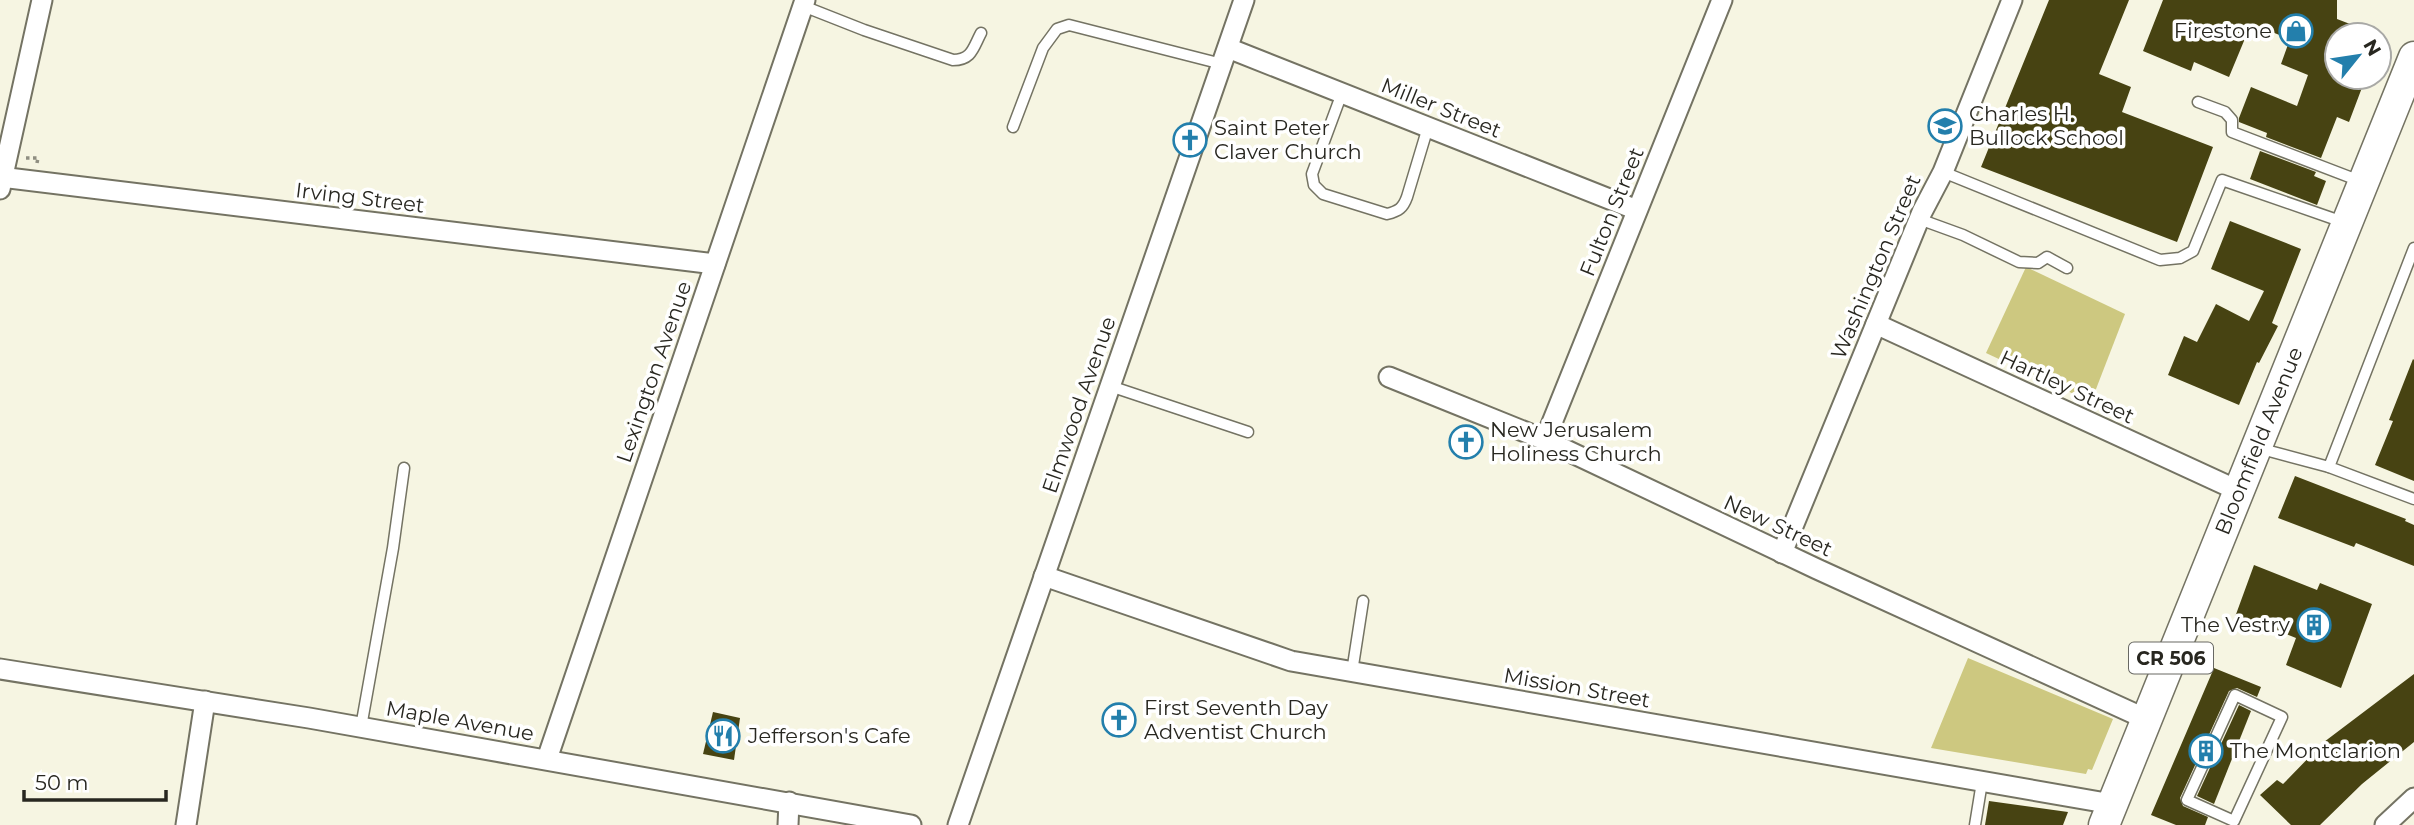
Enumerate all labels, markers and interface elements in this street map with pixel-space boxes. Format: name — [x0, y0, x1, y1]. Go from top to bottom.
shop icon: Firestone — [2277, 12, 2315, 50]
place label: Firestone — [2174, 18, 2272, 43]
north arrow — [2323, 21, 2393, 91]
text: N — [2358, 35, 2386, 60]
street label: Miller Street — [1378, 72, 1505, 143]
place label: Charles H. Bullock School — [1969, 101, 2124, 150]
school or university icon: Charles H. Bullock School — [1926, 107, 1964, 145]
place label: Saint Peter Claver Church — [1214, 115, 1362, 164]
church icon: Saint Peter Claver Church — [1171, 121, 1209, 159]
street label: Fulton Street — [1574, 144, 1649, 280]
street label: Washington Street — [1825, 171, 1926, 363]
street label: Irving Street — [294, 177, 426, 218]
street label: Lexington Avenue — [611, 278, 696, 466]
street label: Elmwood Avenue — [1037, 313, 1121, 496]
street label: Bloomfield Avenue — [2209, 343, 2308, 538]
street label: Hartley Street — [1996, 345, 2138, 429]
place label: New Jerusalem Holiness Church — [1490, 417, 1662, 466]
church icon: New Jerusalem Holiness Church — [1447, 423, 1485, 461]
street label: New Street — [1720, 489, 1837, 562]
building icon: The Vestry — [2295, 606, 2333, 644]
place label: The Vestry — [2181, 612, 2291, 637]
road number: CR 506 — [2129, 642, 2213, 674]
street label: Mission Street — [1502, 662, 1652, 713]
street label: Maple Avenue — [384, 695, 536, 746]
place label: First Seventh Day Adventist Church — [1144, 695, 1328, 744]
church icon: First Seventh Day Adventist Church — [1100, 701, 1138, 739]
restaurant icon: Jefferson's Cafe — [704, 717, 742, 755]
place label: Jefferson's Cafe — [747, 723, 911, 748]
building icon: The Montclarion — [2187, 732, 2225, 770]
place label: The Montclarion — [2230, 738, 2401, 763]
scale bar — [24, 758, 166, 802]
text: 50 m — [35, 770, 89, 795]

